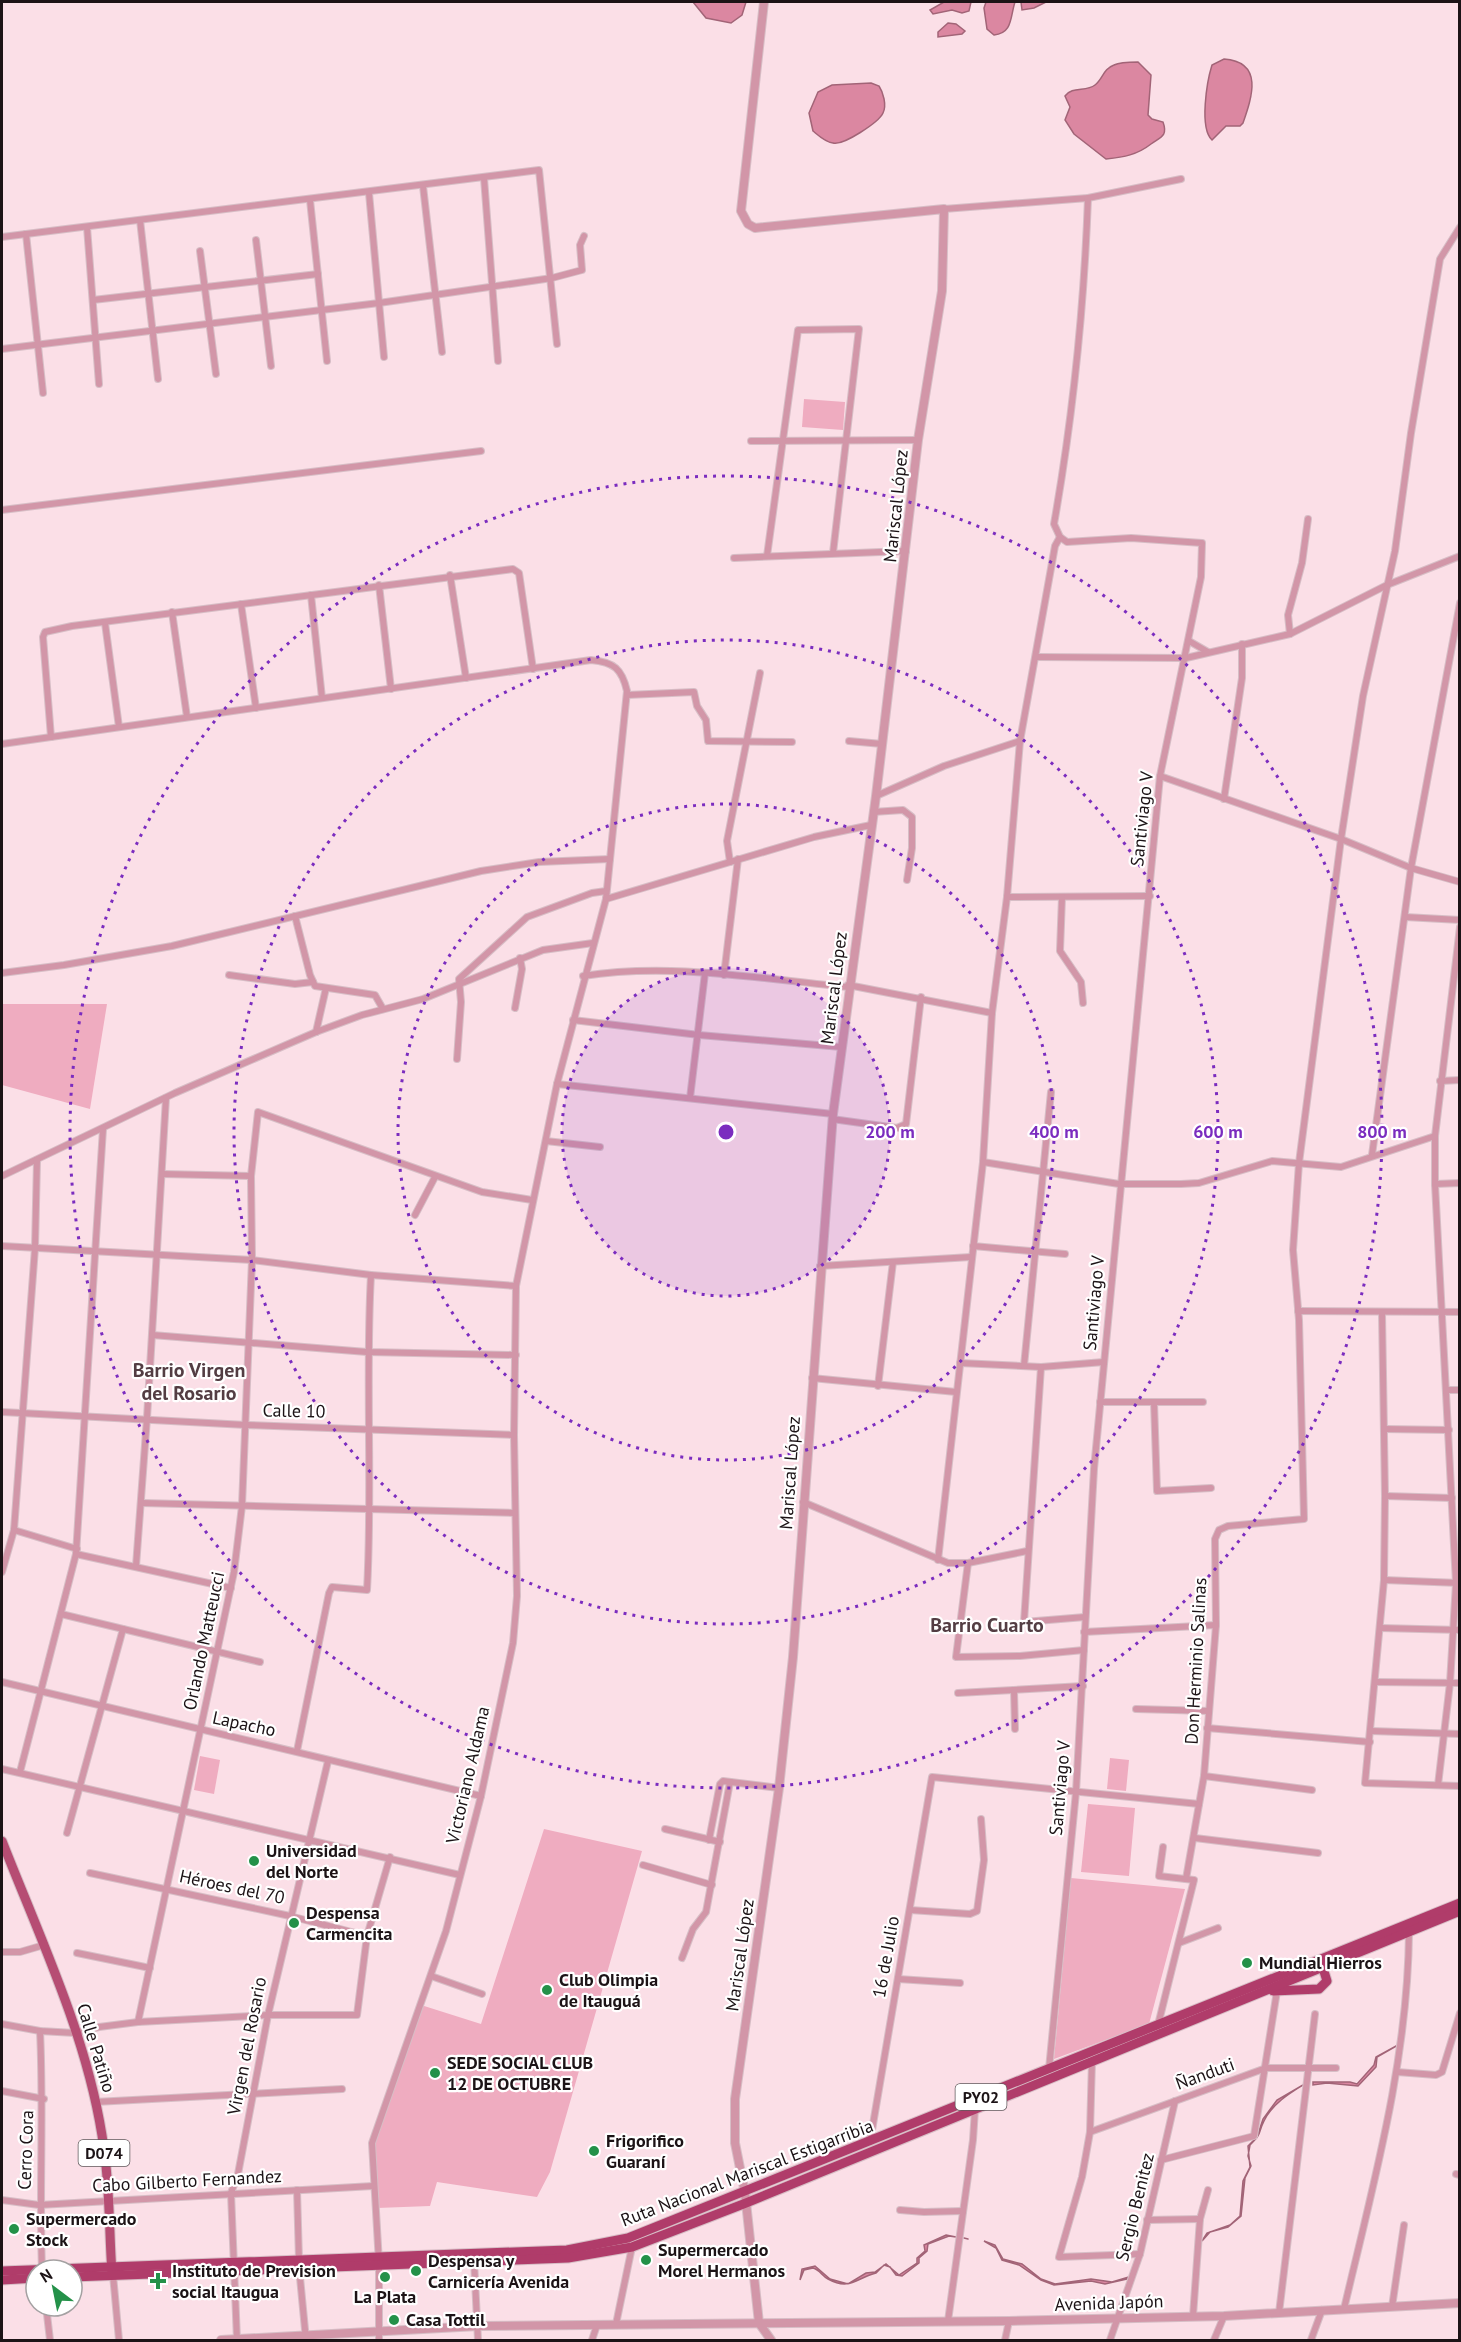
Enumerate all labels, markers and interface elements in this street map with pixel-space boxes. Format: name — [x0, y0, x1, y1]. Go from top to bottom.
street label: Mariscal López — [878, 448, 913, 564]
street label: Santiviago V — [1125, 769, 1158, 868]
street label: Mariscal López — [815, 930, 852, 1046]
text: 200 m — [865, 1120, 915, 1143]
text: 400 m — [1029, 1120, 1079, 1143]
text: 600 m — [1193, 1120, 1243, 1143]
text: 800 m — [1357, 1120, 1407, 1143]
centre of rings — [716, 1122, 736, 1142]
street label: Santiviago V — [1078, 1254, 1109, 1352]
district label: Barrio Virgen del Rosario — [133, 1357, 245, 1406]
street label: Calle 10 — [262, 1398, 326, 1423]
street label: Mariscal López — [774, 1416, 805, 1530]
street label: Orlando Matteucci — [178, 1569, 229, 1712]
street label: Don Herminio Salinas — [1180, 1577, 1211, 1745]
district label: Barrio Cuarto — [930, 1612, 1044, 1638]
street label: Victoriano Aldama — [440, 1704, 494, 1847]
street label: Lapacho — [210, 1706, 278, 1741]
street label: Santiviago V — [1044, 1739, 1075, 1837]
place label: Universidad del Norte — [266, 1839, 357, 1883]
marker: Universidad del Norte — [247, 1854, 261, 1868]
street label: Héroes del 70 — [177, 1864, 287, 1909]
street label: Mariscal López — [720, 1897, 759, 2013]
place label: Despensa Carmencita — [306, 1901, 392, 1945]
street label: 16 de Julio — [867, 1914, 904, 2000]
marker: Despensa Carmencita — [287, 1916, 301, 1930]
place label: Mundial Hierros — [1259, 1951, 1382, 1974]
marker: Mundial Hierros — [1240, 1956, 1254, 1970]
place label: Club Olimpia de Itauguá — [559, 1968, 658, 2012]
street label: Virgen del Rosario — [222, 1975, 271, 2118]
marker: Club Olimpia de Itauguá — [540, 1983, 554, 1997]
street label: Calle Patiño — [72, 2000, 121, 2095]
place label: SEDE SOCIAL CLUB 12 DE OCTUBRE — [447, 2051, 593, 2095]
street label: Ñanduti — [1172, 2052, 1238, 2095]
marker: SEDE SOCIAL CLUB 12 DE OCTUBRE — [428, 2066, 442, 2080]
road number: PY02 — [956, 2084, 1006, 2110]
street label: Cerro Cora — [13, 2110, 38, 2190]
street label: Ruta Nacional Mariscal Estigarribia — [617, 2114, 876, 2231]
place label: Frigorifico Guaraní — [606, 2129, 684, 2173]
road number: D074 — [78, 2140, 130, 2166]
marker: Frigorifico Guaraní — [587, 2144, 601, 2158]
street label: Sergio Benitez — [1110, 2150, 1159, 2264]
street label: Cabo Gilberto Fernandez — [92, 2164, 282, 2197]
place label: Supermercado Stock — [26, 2207, 137, 2251]
marker: Supermercado Stock — [7, 2222, 21, 2236]
place label: Supermercado Morel Hermanos — [658, 2238, 785, 2282]
place label: Despensa y Carnicería Avenida — [428, 2249, 569, 2293]
marker: Supermercado Morel Hermanos — [639, 2253, 653, 2267]
north arrow — [24, 2258, 84, 2318]
place label: Instituto de Prevision social Itaugua — [172, 2259, 336, 2303]
text: N — [36, 2264, 56, 2287]
marker: Despensa y Carnicería Avenida — [409, 2264, 423, 2278]
marker: La Plata — [378, 2270, 392, 2284]
marker: Instituto de Prevision social Itaugua — [149, 2272, 167, 2290]
place label: La Plata — [354, 2285, 416, 2308]
street label: Avenida Japón — [1054, 2289, 1164, 2316]
place label: Casa Tottil — [406, 2308, 486, 2331]
marker: Casa Tottil — [387, 2313, 401, 2327]

